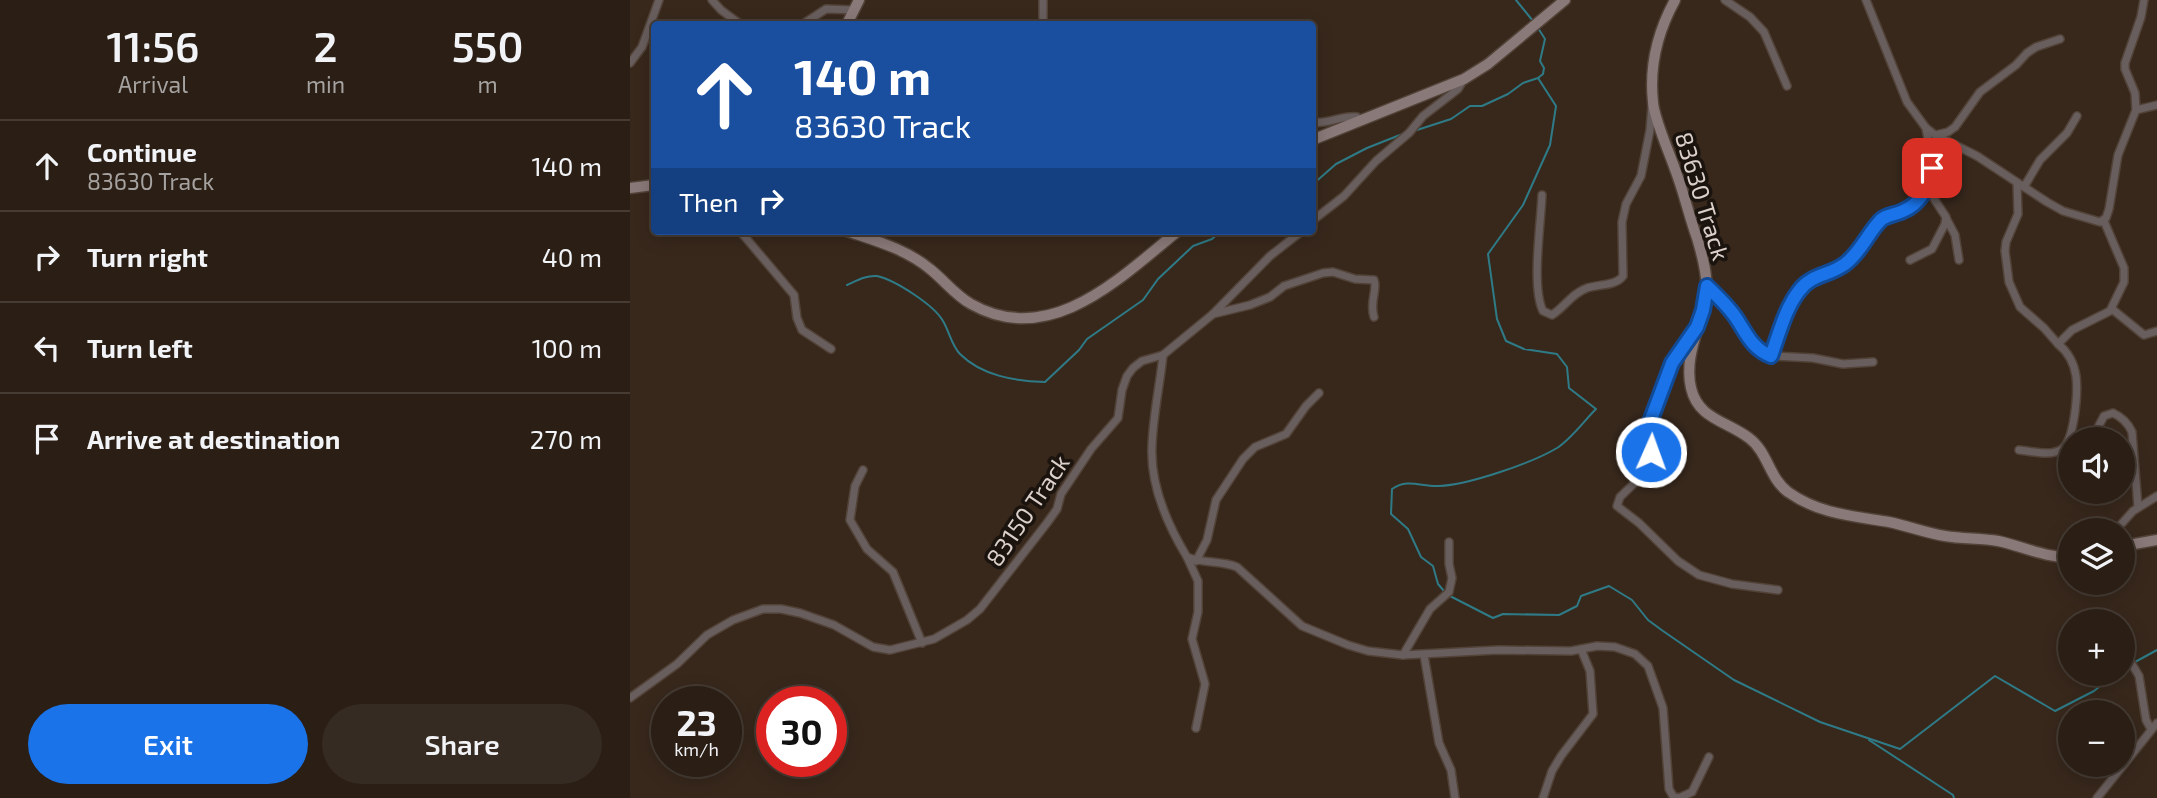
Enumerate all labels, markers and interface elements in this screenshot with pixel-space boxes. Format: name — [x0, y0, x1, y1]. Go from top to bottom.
text: 11:56 — [107, 20, 199, 70]
text: 2 — [314, 20, 338, 70]
text: 550 — [452, 20, 523, 70]
text: 140 m — [794, 46, 931, 105]
icon: ahead — [679, 49, 770, 140]
text: Arrival — [118, 70, 188, 98]
text: min — [306, 70, 345, 98]
text: m — [478, 70, 498, 98]
text: 83630 Track — [794, 106, 971, 144]
street label: 83630 Track — [1670, 128, 1736, 264]
text: Continue — [87, 136, 197, 167]
pin — [1902, 138, 1962, 198]
icon: ahead — [28, 147, 66, 185]
icon: arrive — [1913, 149, 1951, 187]
text: 140 m — [531, 150, 602, 181]
text: 83630 Track — [87, 167, 214, 195]
icon: right — [752, 182, 790, 220]
text: Then — [679, 186, 738, 217]
icon: right — [28, 238, 66, 276]
text: Turn right — [87, 241, 208, 272]
text: 40 m — [542, 241, 602, 272]
icon: left — [28, 329, 66, 367]
text: Turn left — [87, 332, 193, 363]
text: 100 m — [532, 332, 602, 363]
position arrow — [1614, 415, 1688, 489]
icon: arrive — [28, 420, 66, 458]
text: Arrive at destination — [87, 423, 340, 454]
text: 270 m — [530, 423, 602, 454]
map controls — [2058, 427, 2135, 777]
button: sound — [2058, 427, 2135, 504]
street label: 83150 Track — [979, 449, 1075, 571]
button: layers — [2058, 518, 2135, 595]
button: + — [2058, 609, 2135, 686]
speed limit sign: 30 — [756, 686, 847, 777]
button: − — [2058, 700, 2135, 777]
text: 23 — [676, 701, 717, 743]
button: Exit — [28, 704, 308, 784]
button: Share — [322, 704, 602, 784]
text: km/h — [674, 738, 719, 760]

